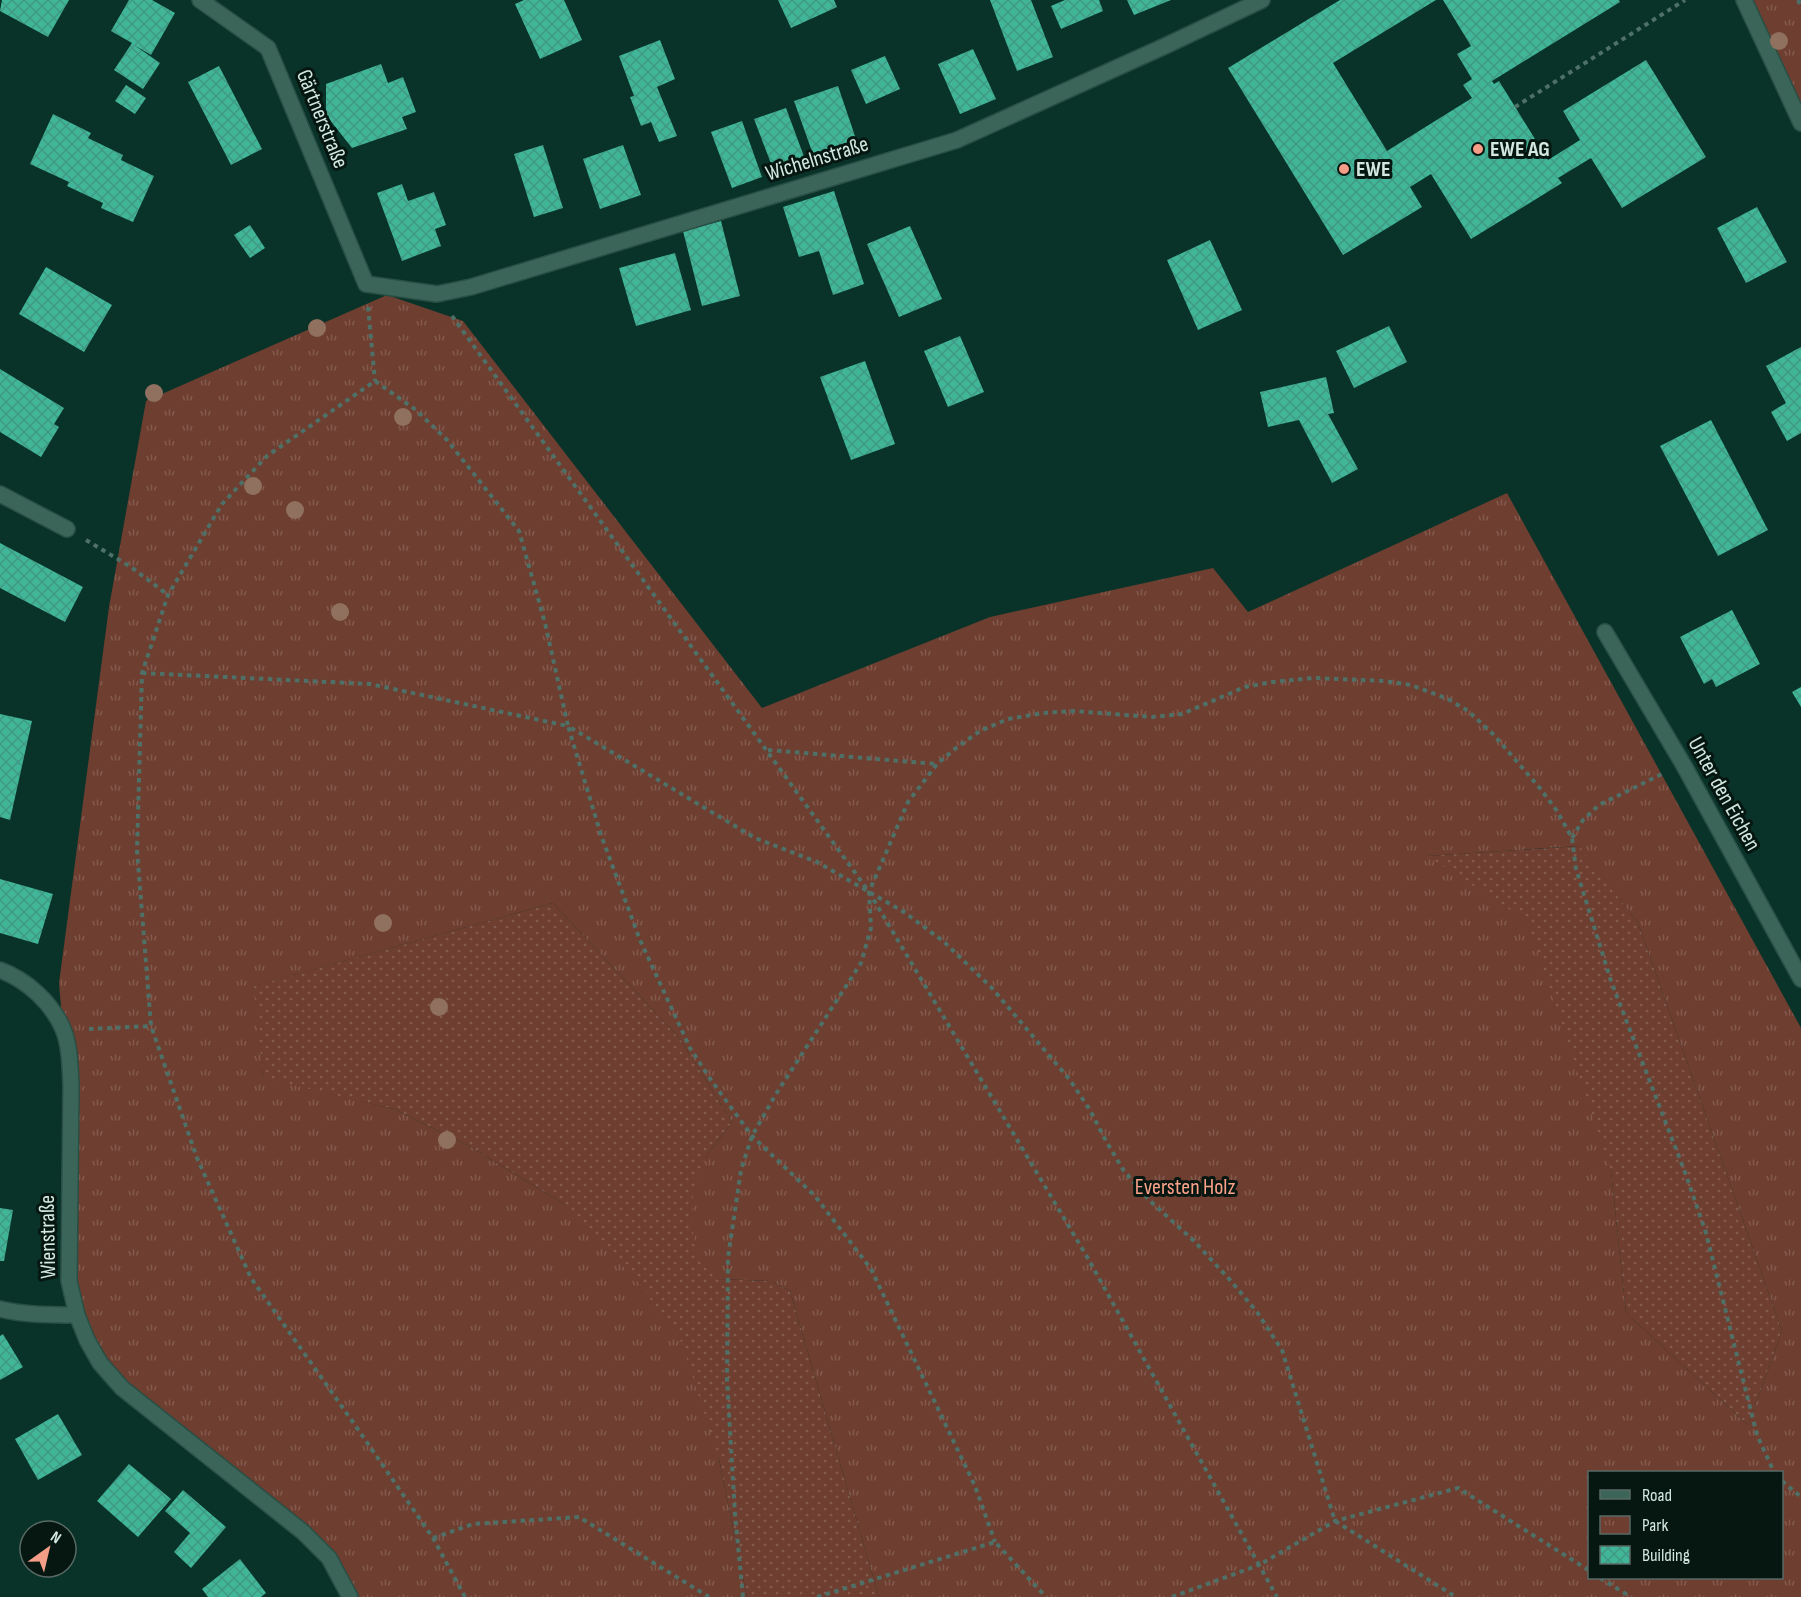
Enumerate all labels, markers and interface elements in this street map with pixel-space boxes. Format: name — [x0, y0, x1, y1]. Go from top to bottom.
street label: Gärtnerstraße — [290, 66, 354, 172]
street label: Wichelnstraße — [762, 131, 872, 187]
place label: EWE AG — [1490, 136, 1550, 163]
marker: EWE AG — [1471, 142, 1485, 156]
place label: EWE — [1356, 156, 1390, 183]
marker: EWE — [1337, 162, 1351, 176]
street label: Unter den Eichen — [1682, 732, 1766, 856]
park label: Eversten Holz — [1135, 1174, 1235, 1201]
street label: Wienstraße — [34, 1195, 62, 1279]
legend — [1588, 1471, 1783, 1579]
text: Road — [1642, 1485, 1672, 1506]
text: Park — [1642, 1515, 1668, 1536]
north arrow — [18, 1519, 78, 1579]
text: N — [47, 1528, 64, 1548]
text: Building — [1642, 1545, 1690, 1566]

